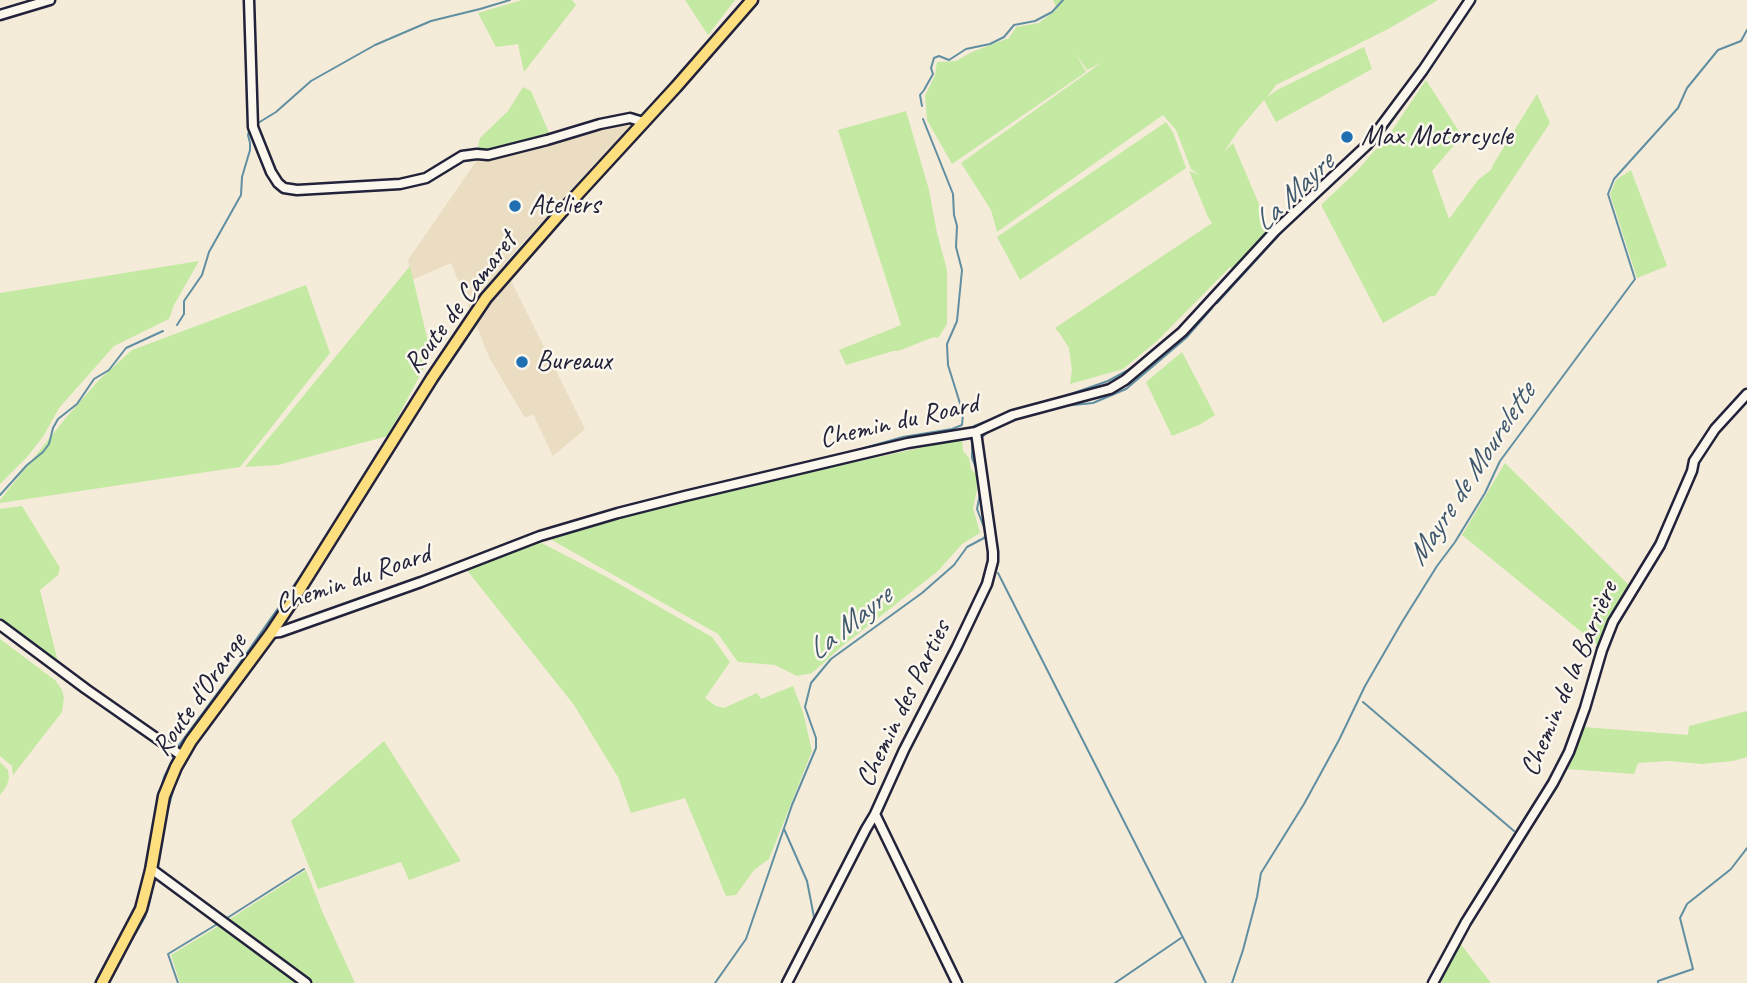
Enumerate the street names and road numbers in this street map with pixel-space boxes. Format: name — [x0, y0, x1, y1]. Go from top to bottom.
street label: Route de Camaret — [397, 226, 525, 380]
street label: Chemin du Roard — [816, 387, 982, 457]
street label: Chemin du Roard — [271, 538, 435, 622]
street label: Chemin de la Barrière — [1514, 577, 1626, 781]
street label: Chemin des Parties — [849, 615, 959, 793]
street label: Route d'Orange — [145, 627, 255, 763]

